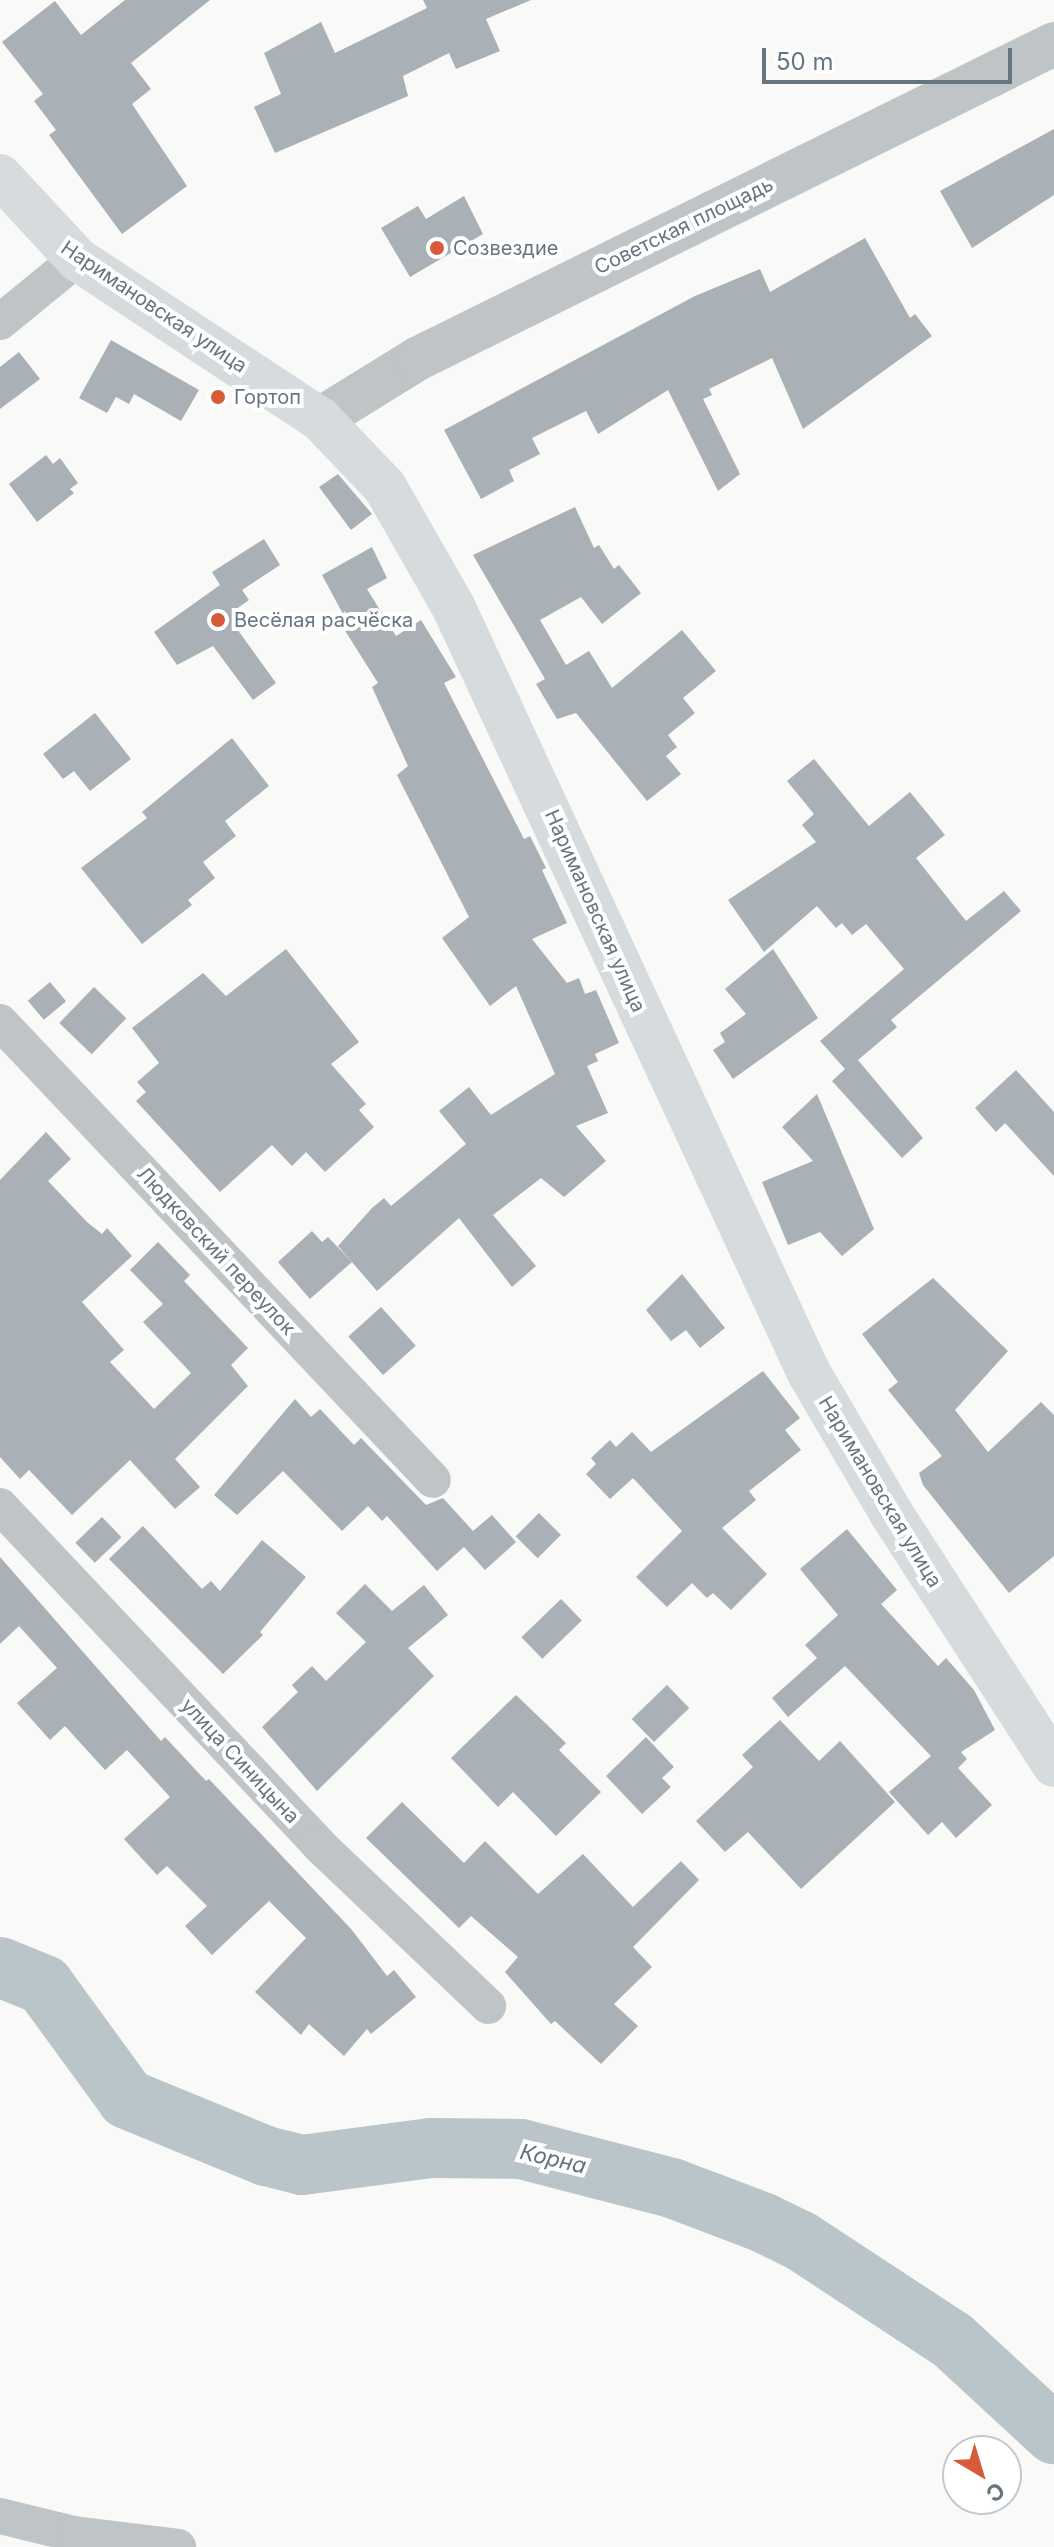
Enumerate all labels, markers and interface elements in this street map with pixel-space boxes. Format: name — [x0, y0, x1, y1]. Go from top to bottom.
scale bar — [766, 32, 1016, 82]
text: 50 m — [776, 47, 834, 76]
street label: Советская площадь — [591, 172, 777, 280]
street label: Наримановская улица — [57, 236, 251, 378]
place label: Созвездие — [453, 236, 558, 260]
marker: Созвездие — [428, 239, 446, 257]
place label: Гортоп — [234, 385, 301, 409]
marker: Гортоп — [209, 388, 227, 406]
place label: Весёлая расчёска — [234, 608, 413, 632]
marker: Весёлая расчёска — [209, 611, 227, 629]
street label: Наримановская улица — [540, 806, 650, 1016]
street label: Людковский переулок — [132, 1162, 300, 1340]
street label: Наримановская улица — [813, 1392, 947, 1592]
street label: улица Синицына — [176, 1693, 304, 1829]
water label: Корна — [517, 2139, 589, 2179]
north arrow — [942, 2435, 1022, 2515]
text: С — [981, 2477, 1010, 2508]

